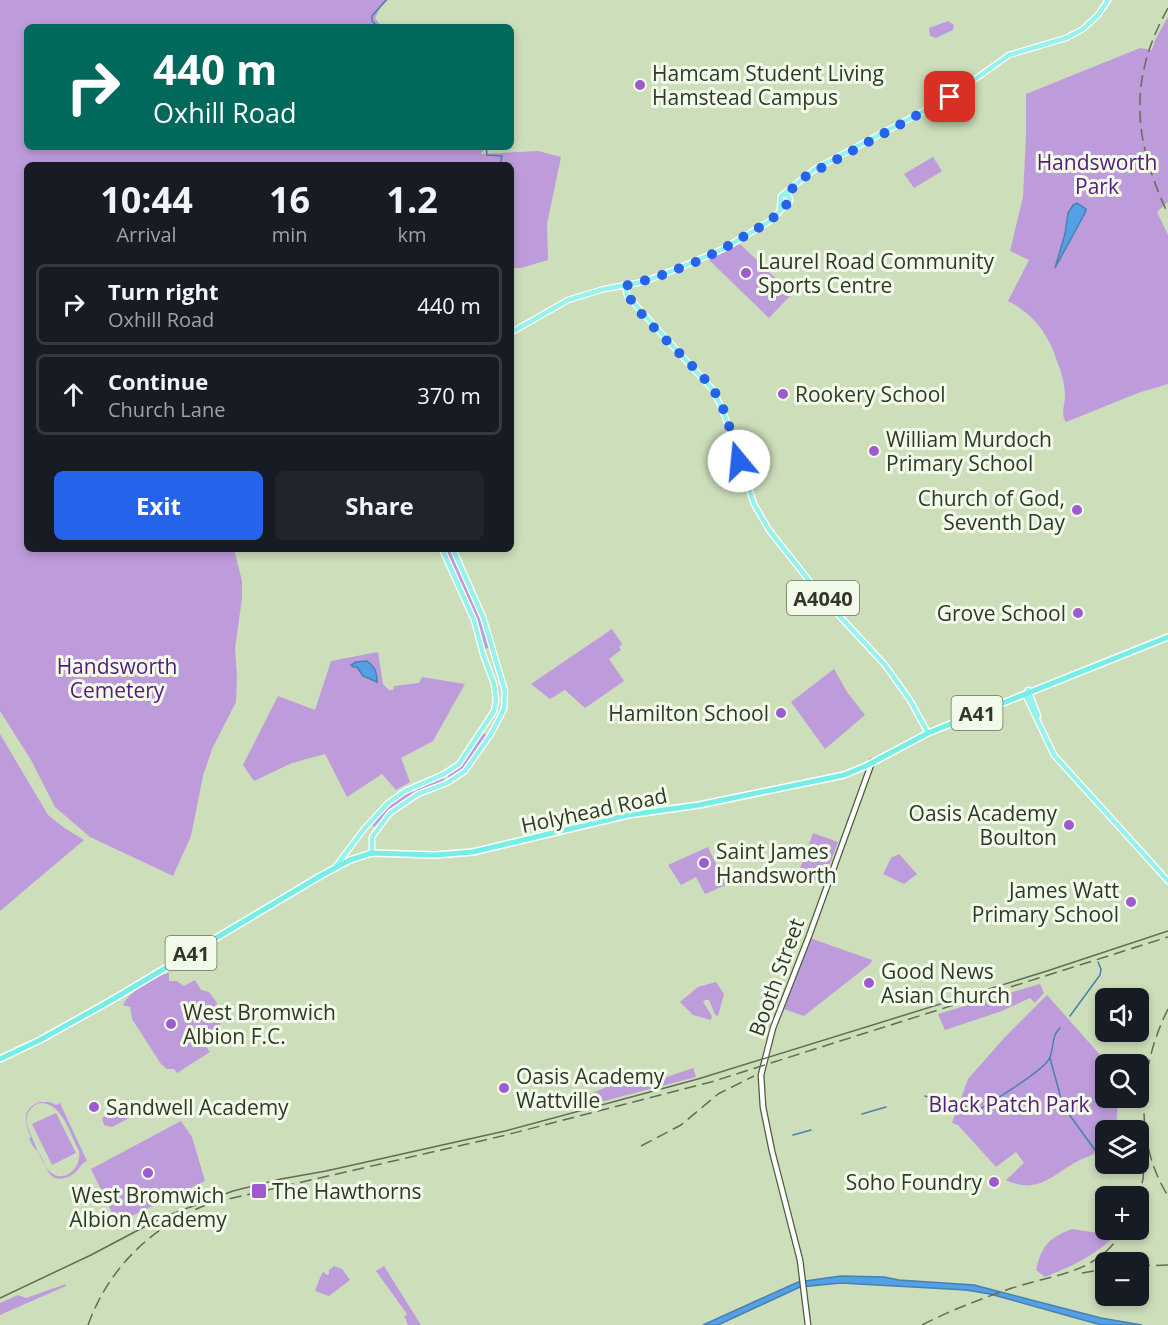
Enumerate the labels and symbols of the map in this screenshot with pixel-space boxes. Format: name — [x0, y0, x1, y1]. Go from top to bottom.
place label: Hamcam Student Living Hamstead Campus — [652, 59, 884, 111]
pin — [924, 71, 975, 122]
marker: Hamcam Student Living Hamstead Campus — [633, 78, 647, 92]
park label: Handsworth Park — [1037, 148, 1157, 200]
place label: Laurel Road Community Sports Centre — [758, 247, 994, 299]
marker: Laurel Road Community Sports Centre — [739, 266, 753, 280]
place label: Rookery School — [795, 380, 946, 408]
marker: Rookery School — [776, 387, 790, 401]
place label: William Murdoch Primary School — [886, 425, 1052, 477]
position arrow — [707, 429, 771, 493]
marker: William Murdoch Primary School — [867, 444, 881, 458]
place label: Church of God, Seventh Day — [918, 484, 1065, 536]
marker: Church of God, Seventh Day — [1070, 503, 1084, 517]
road number: A4040 — [787, 581, 859, 615]
place label: Grove School — [937, 599, 1066, 627]
marker: Grove School — [1071, 606, 1085, 620]
park label: Handsworth Cemetery — [57, 652, 177, 704]
road number: A41 — [952, 696, 1002, 730]
place label: Hamilton School — [608, 699, 769, 727]
marker: Hamilton School — [774, 706, 788, 720]
street label: Holyhead Road — [518, 781, 670, 839]
place label: Oasis Academy Boulton — [909, 799, 1057, 851]
marker: Oasis Academy Boulton — [1062, 818, 1076, 832]
place label: Saint James Handsworth — [716, 837, 837, 889]
marker: Saint James Handsworth — [697, 856, 711, 870]
place label: James Watt Primary School — [972, 876, 1119, 928]
marker: James Watt Primary School — [1124, 895, 1138, 909]
street label: Booth Street — [742, 914, 810, 1040]
road number: A41 — [166, 936, 216, 970]
place label: Good News Asian Church — [881, 957, 1010, 1009]
marker: Good News Asian Church — [862, 976, 876, 990]
place label: West Bromwich Albion F.C. — [183, 998, 336, 1050]
marker: West Bromwich Albion F.C. — [164, 1017, 178, 1031]
place label: Oasis Academy Wattville — [516, 1062, 665, 1114]
marker: Oasis Academy Wattville — [497, 1081, 511, 1095]
park label: Black Patch Park — [928, 1090, 1090, 1118]
place label: Sandwell Academy — [106, 1093, 289, 1121]
marker: Sandwell Academy — [87, 1100, 101, 1114]
marker: West Bromwich Albion Academy — [141, 1166, 155, 1180]
place label: Soho Foundry — [846, 1168, 982, 1196]
marker: Soho Foundry — [987, 1175, 1001, 1189]
place label: The Hawthorns — [272, 1177, 422, 1205]
place label: West Bromwich Albion Academy — [69, 1181, 227, 1233]
marker: The Hawthorns — [250, 1182, 268, 1200]

